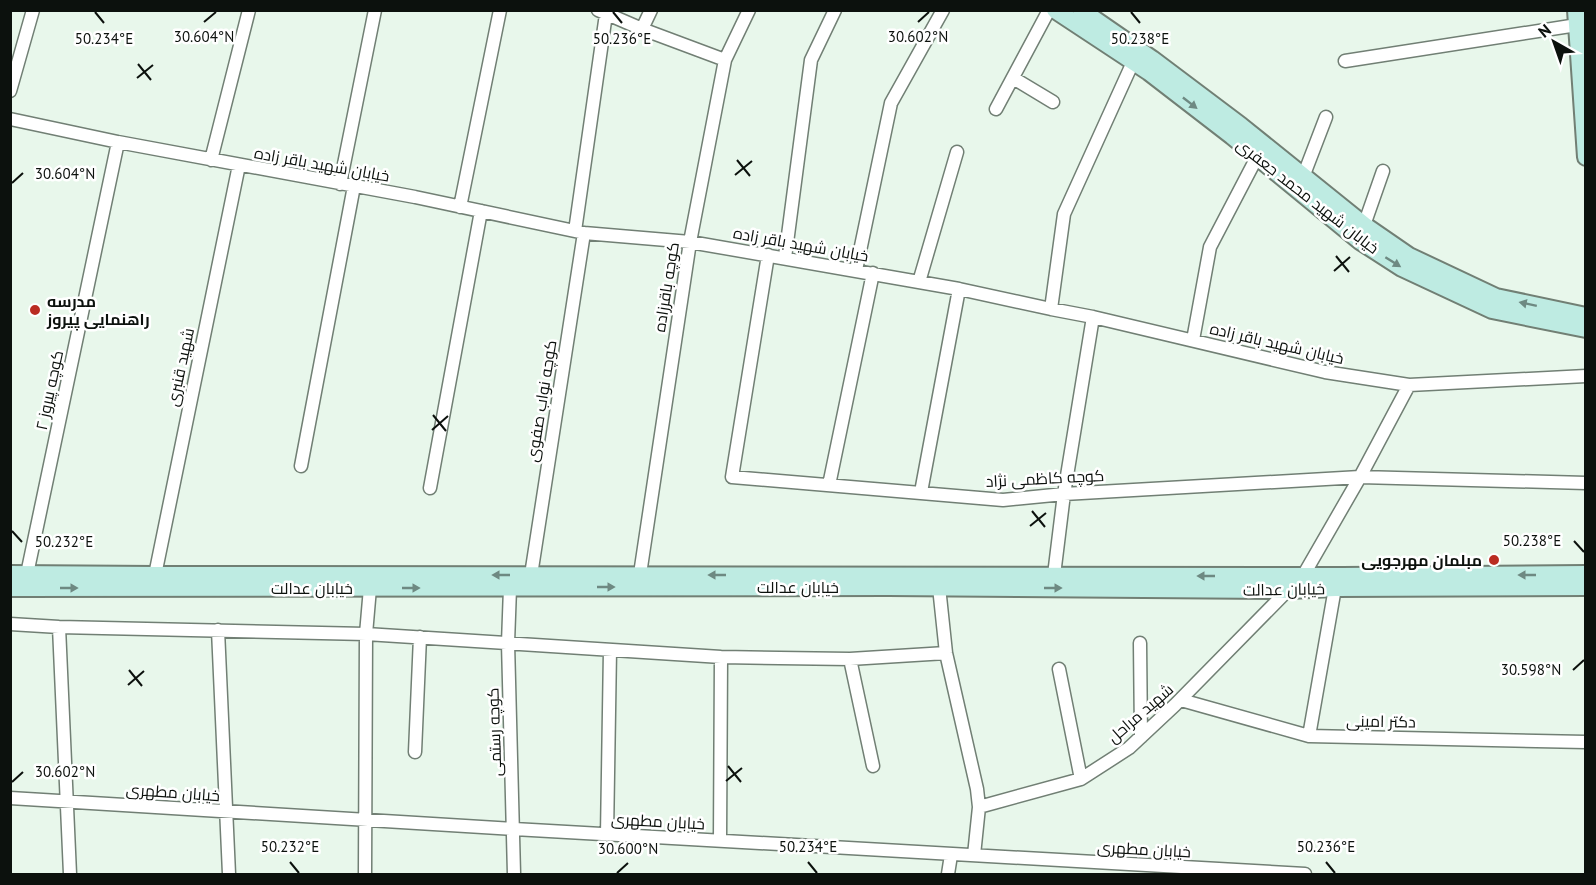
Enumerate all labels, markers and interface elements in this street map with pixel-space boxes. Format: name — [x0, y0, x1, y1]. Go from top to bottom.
north arrow — [1524, 12, 1584, 72]
text: N — [1534, 19, 1555, 42]
text: 30.604°N — [174, 27, 234, 46]
text: 30.602°N — [888, 27, 948, 46]
text: 50.234°E — [75, 29, 133, 48]
text: 50.236°E — [593, 29, 651, 48]
text: 50.238°E — [1111, 29, 1169, 48]
one-way arrow — [1182, 97, 1197, 109]
street label: خیابان شهید محمد جعفری — [1232, 134, 1383, 259]
street label: خیابان شهید باقر زاده — [253, 142, 391, 187]
text: 30.604°N — [35, 164, 95, 183]
street label: خیابان شهید باقر زاده — [732, 222, 870, 267]
street label: کوچه باقرزاده — [649, 241, 685, 334]
one-way arrow — [1385, 256, 1401, 267]
place label: مدرسه راهنمایی پیروز — [46, 291, 150, 331]
one-way arrow — [1519, 299, 1538, 308]
marker: مدرسه راهنمایی پیروز — [28, 303, 42, 317]
street label: خیابان شهید باقر زاده — [1208, 318, 1346, 369]
street label: شهید قنبری — [162, 326, 199, 408]
street label: کوچه نواب صفوی — [521, 339, 562, 464]
street label: کوچه پیروز ۲ — [31, 348, 69, 432]
street label: کوچه کاظمی نژاد — [985, 465, 1105, 493]
text: 50.238°E — [1503, 531, 1561, 550]
text: 50.232°E — [35, 532, 93, 551]
place label: مبلمان مهرجویی — [1361, 550, 1482, 570]
marker: مبلمان مهرجویی — [1487, 553, 1501, 567]
one-way arrow — [492, 570, 511, 580]
one-way arrow — [708, 570, 727, 580]
one-way arrow — [1518, 570, 1537, 580]
one-way arrow — [1197, 571, 1216, 581]
street label: خیابان عدالت — [757, 577, 839, 598]
street label: خیابان عدالت — [271, 578, 353, 599]
street label: خیابان عدالت — [1243, 578, 1325, 601]
one-way arrow — [596, 582, 615, 592]
one-way arrow — [59, 583, 78, 593]
one-way arrow — [401, 583, 420, 593]
one-way arrow — [1043, 583, 1062, 593]
text: 30.598°N — [1501, 660, 1561, 679]
street label: شهید مراحل — [1103, 679, 1178, 748]
street label: کوچه رستمی — [482, 687, 508, 777]
street label: دکتر امینی — [1346, 710, 1416, 733]
text: 30.602°N — [35, 762, 95, 781]
street label: خیابان مطهری — [125, 779, 221, 806]
street label: خیابان مطهری — [610, 809, 706, 834]
text: 50.232°E — [261, 837, 319, 856]
text: 50.234°E — [779, 837, 837, 856]
street label: خیابان مطهری — [1096, 837, 1192, 862]
text: 50.236°E — [1297, 837, 1355, 856]
text: 30.600°N — [598, 839, 658, 858]

